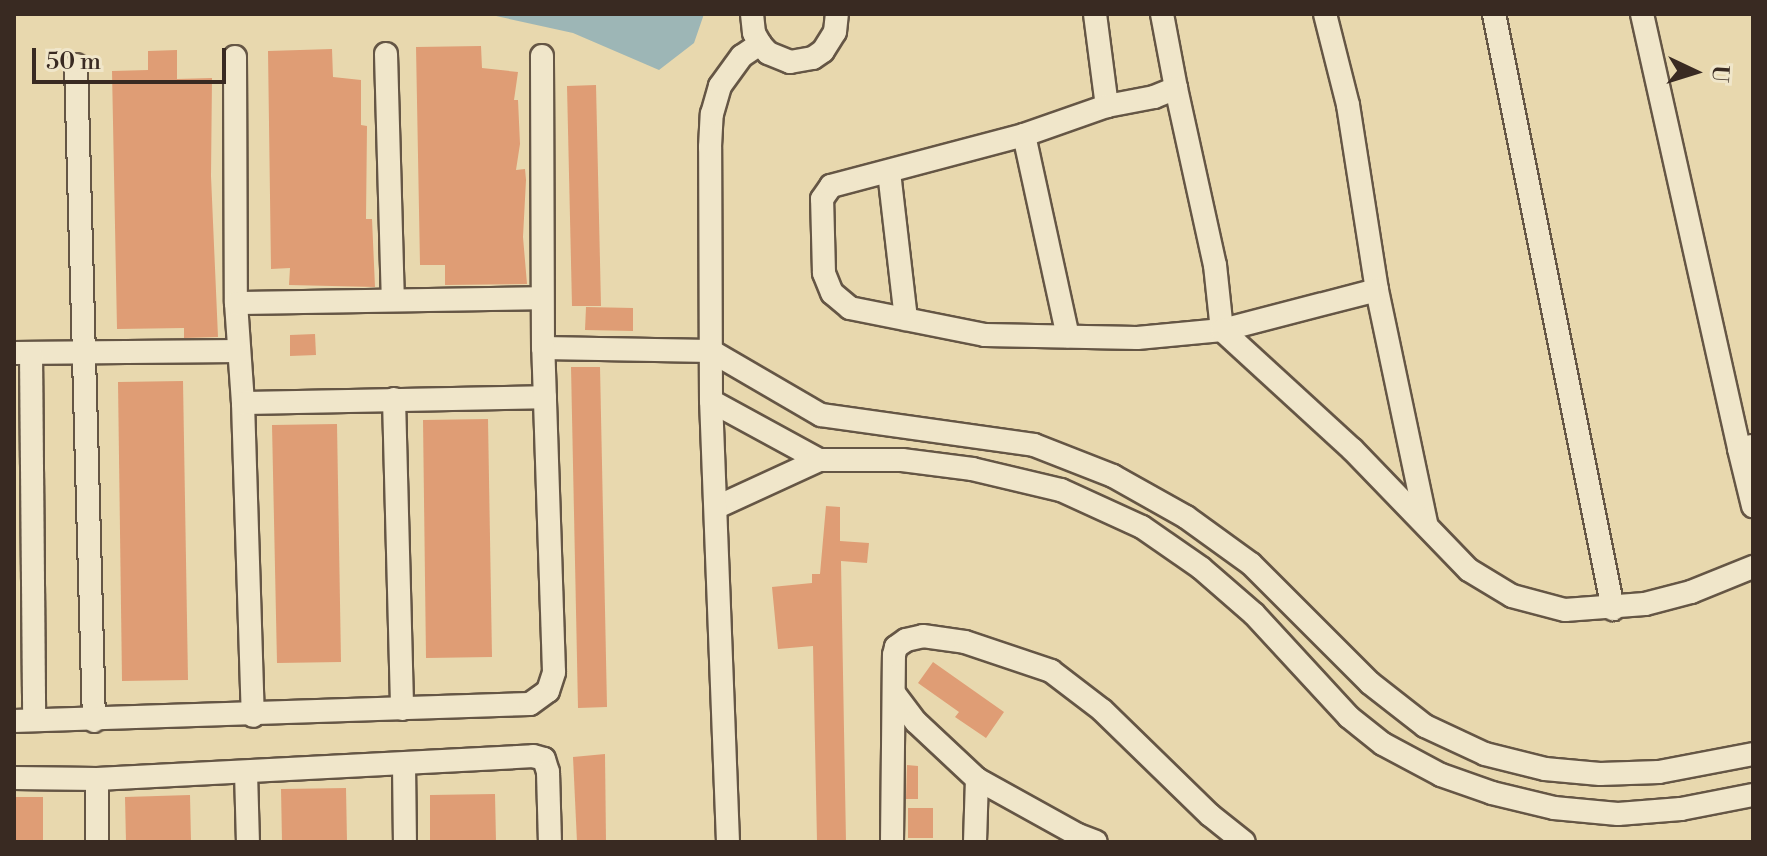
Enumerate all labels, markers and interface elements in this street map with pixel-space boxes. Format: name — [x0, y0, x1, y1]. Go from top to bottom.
scale bar — [36, 32, 230, 82]
north arrow — [1655, 32, 1735, 112]
text: 50 m — [46, 47, 101, 77]
text: U — [1705, 64, 1734, 83]

